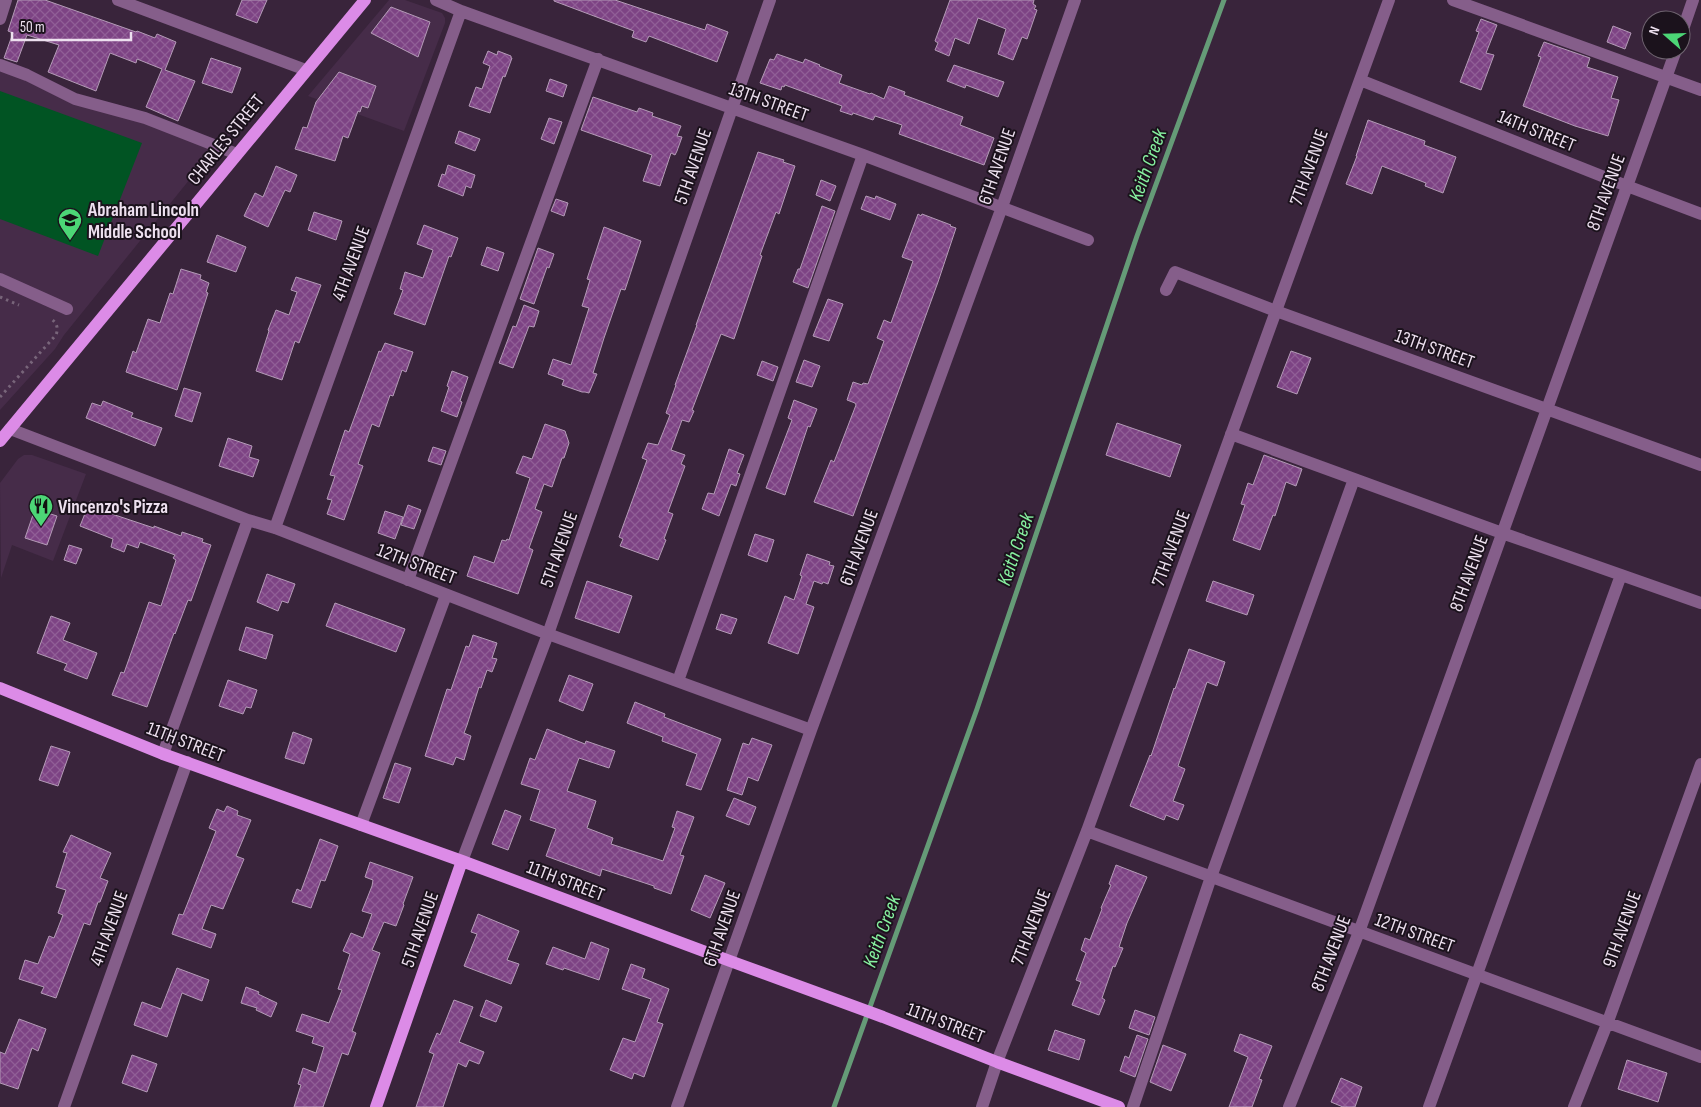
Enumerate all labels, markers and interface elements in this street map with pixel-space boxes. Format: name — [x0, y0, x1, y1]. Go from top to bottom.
scale bar — [12, 10, 131, 42]
north arrow — [1641, 10, 1691, 60]
text: 50 m — [20, 18, 45, 37]
text: N — [1645, 24, 1664, 37]
street label: 13TH STREET — [726, 77, 812, 127]
street label: CHARLES STREET — [183, 90, 270, 190]
street label: 14TH STREET — [1494, 105, 1579, 157]
street label: 5TH AVENUE — [670, 125, 717, 208]
street label: 6TH AVENUE — [974, 125, 1021, 208]
water label: Keith Creek — [1124, 125, 1172, 205]
street label: 7TH AVENUE — [1285, 126, 1334, 209]
street label: 8TH AVENUE — [1582, 151, 1631, 234]
place label: Abraham Lincoln Middle School — [87, 199, 199, 244]
school or university icon: Abraham Lincoln Middle School — [57, 207, 83, 241]
street label: 4TH AVENUE — [327, 223, 376, 304]
street label: 13TH STREET — [1392, 324, 1478, 374]
restaurant icon: Vincenzo's Pizza — [28, 493, 54, 527]
place label: Vincenzo's Pizza — [58, 496, 168, 519]
street label: 6TH AVENUE — [835, 506, 884, 589]
street label: 7TH AVENUE — [1147, 507, 1196, 590]
street label: 5TH AVENUE — [536, 508, 583, 591]
water label: Keith Creek — [992, 509, 1040, 589]
street label: 8TH AVENUE — [1445, 532, 1494, 615]
street label: 12TH STREET — [374, 539, 460, 590]
street label: 11TH STREET — [143, 717, 228, 768]
street label: 11TH STREET — [523, 856, 608, 907]
street label: 7TH AVENUE — [1006, 886, 1056, 969]
street label: 6TH AVENUE — [699, 887, 746, 970]
street label: 4TH AVENUE — [85, 888, 134, 969]
street label: 5TH AVENUE — [397, 888, 444, 971]
street label: 9TH AVENUE — [1598, 888, 1647, 971]
water label: Keith Creek — [858, 891, 906, 971]
street label: 12TH STREET — [1372, 908, 1458, 958]
street label: 8TH AVENUE — [1306, 912, 1356, 995]
street label: 11TH STREET — [903, 998, 988, 1049]

